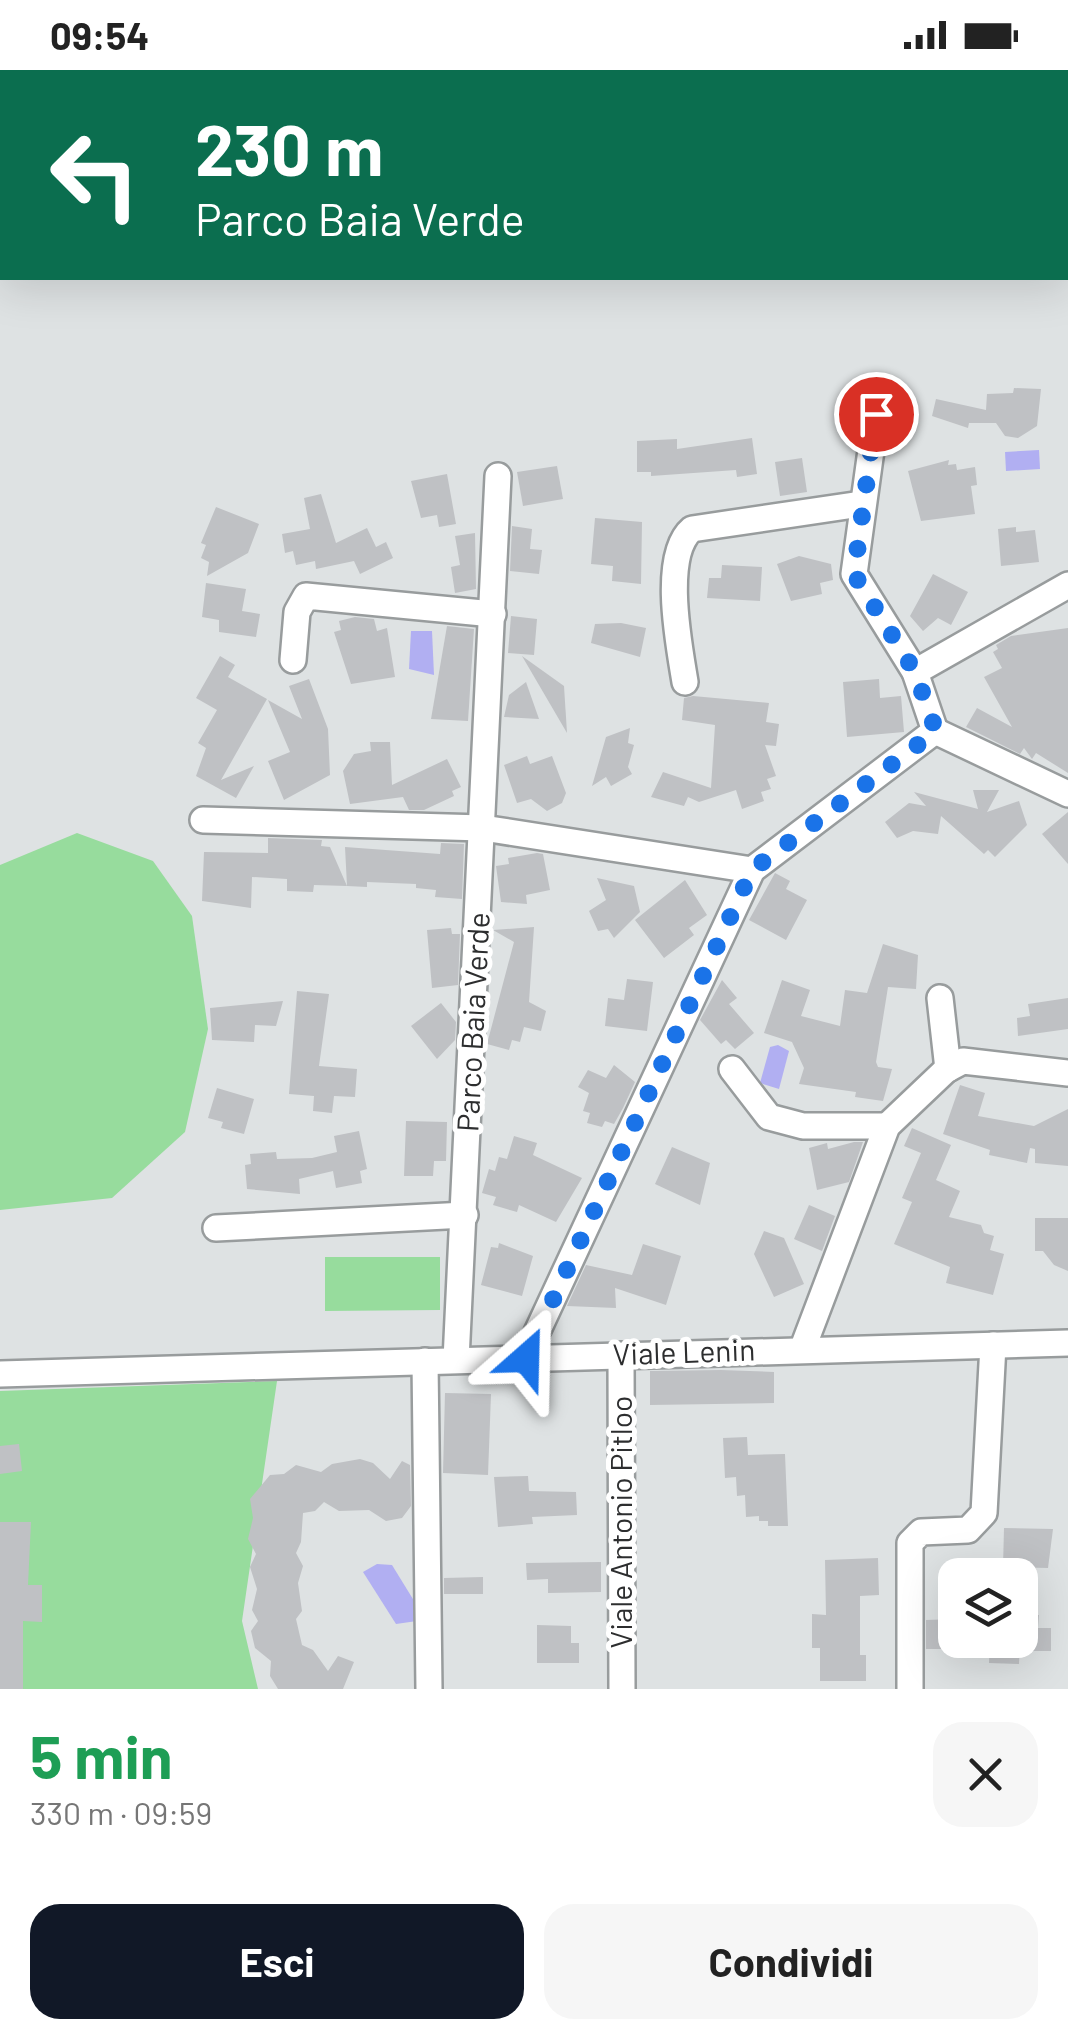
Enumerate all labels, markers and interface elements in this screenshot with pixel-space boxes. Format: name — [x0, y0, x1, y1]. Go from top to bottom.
text: 09:54 — [50, 12, 149, 58]
text: 230 m — [195, 106, 383, 190]
icon: left — [30, 110, 160, 240]
text: Parco Baia Verde — [195, 191, 525, 245]
pin — [834, 372, 919, 457]
icon: arrive — [849, 387, 904, 442]
street label: Parco Baia Verde — [448, 911, 496, 1133]
position arrow — [474, 1306, 578, 1410]
street label: Viale Lenin — [612, 1331, 756, 1371]
street label: Viale Antonio Pitloo — [602, 1396, 638, 1648]
map controls — [938, 1558, 1038, 1658]
button: layers — [938, 1558, 1038, 1658]
text: 5 min — [30, 1719, 173, 1791]
button: close — [933, 1722, 1038, 1827]
text: 330 m · 09:59 — [30, 1793, 212, 1831]
button: Esci — [30, 1904, 524, 2019]
button: Condividi — [544, 1904, 1038, 2019]

